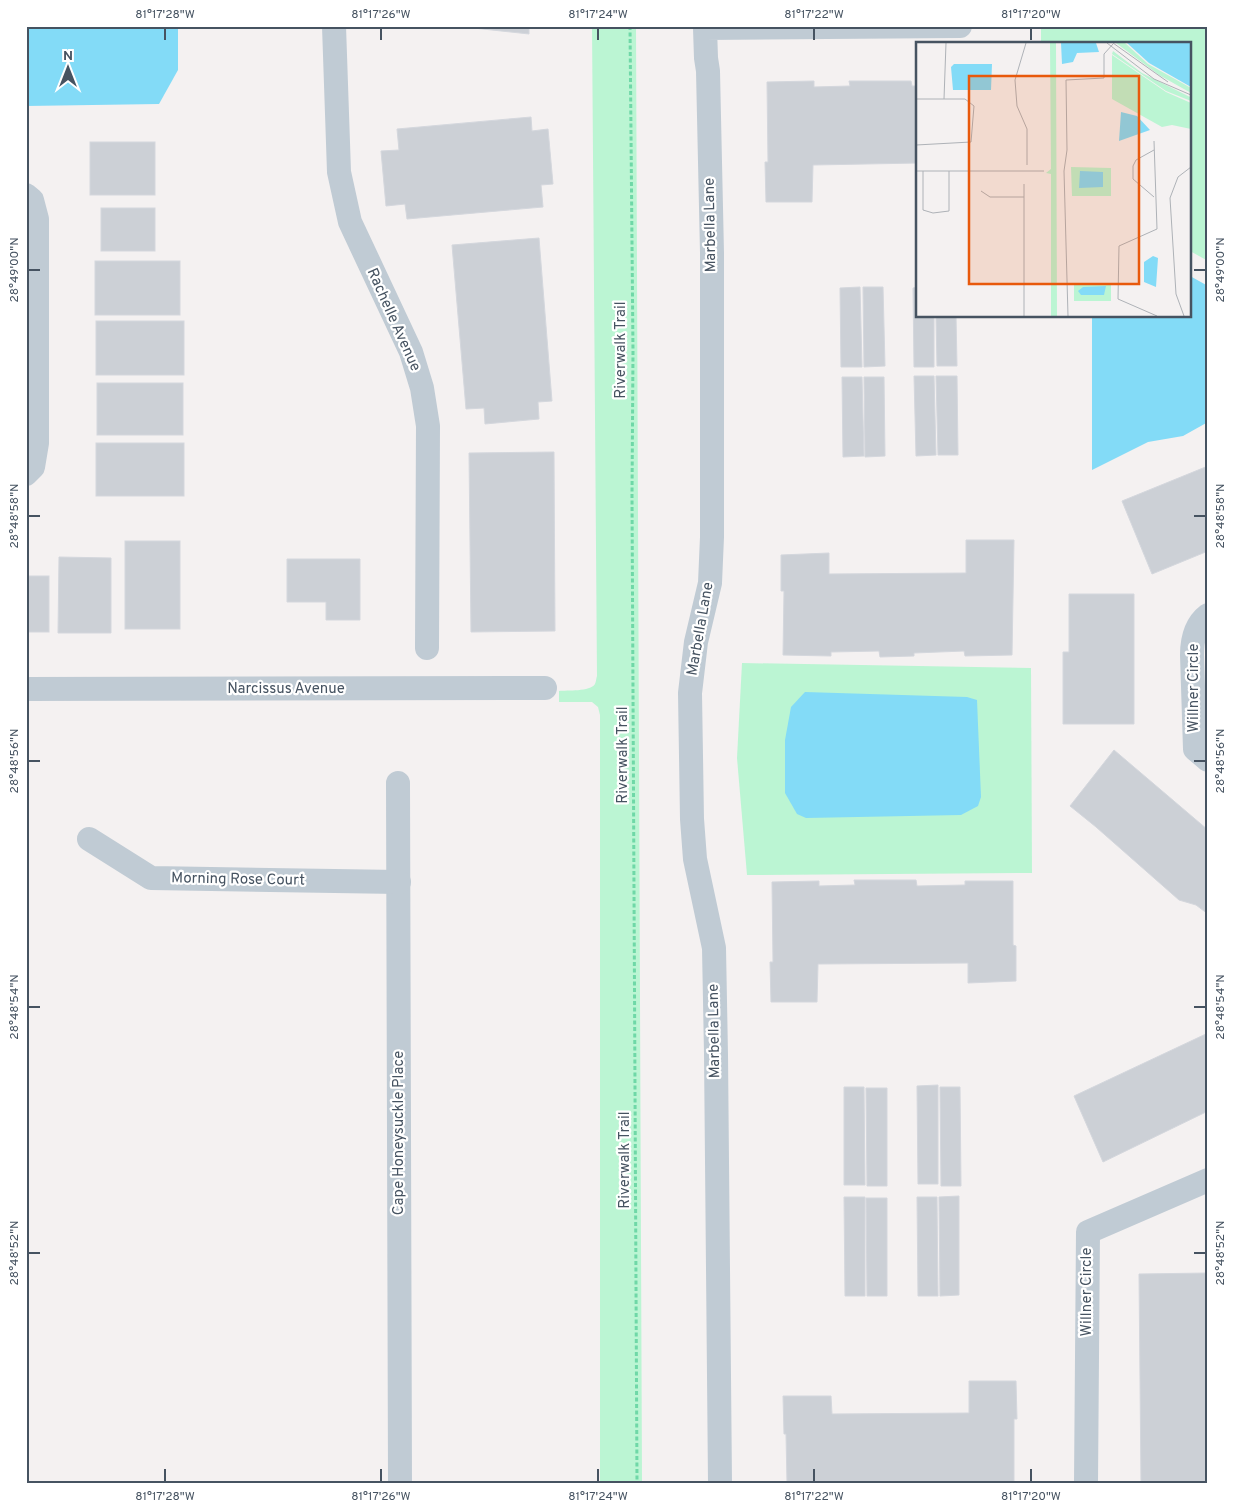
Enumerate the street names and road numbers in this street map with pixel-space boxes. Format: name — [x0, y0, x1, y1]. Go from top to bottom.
street label: Marbella Lane — [701, 177, 721, 273]
street label: Rachelle Avenue — [362, 265, 424, 375]
street label: Riverwalk Trail — [612, 301, 631, 399]
street label: Marbella Lane — [683, 581, 719, 677]
street label: Willner Circle — [1185, 644, 1204, 733]
street label: Narcissus Avenue — [227, 680, 345, 699]
street label: Riverwalk Trail — [614, 706, 633, 804]
street label: Morning Rose Court — [171, 869, 305, 891]
street label: Marbella Lane — [705, 983, 725, 1079]
street label: Cape Honeysuckle Place — [390, 1051, 409, 1215]
street label: Riverwalk Trail — [616, 1111, 635, 1209]
street label: Willner Circle — [1078, 1248, 1097, 1337]

